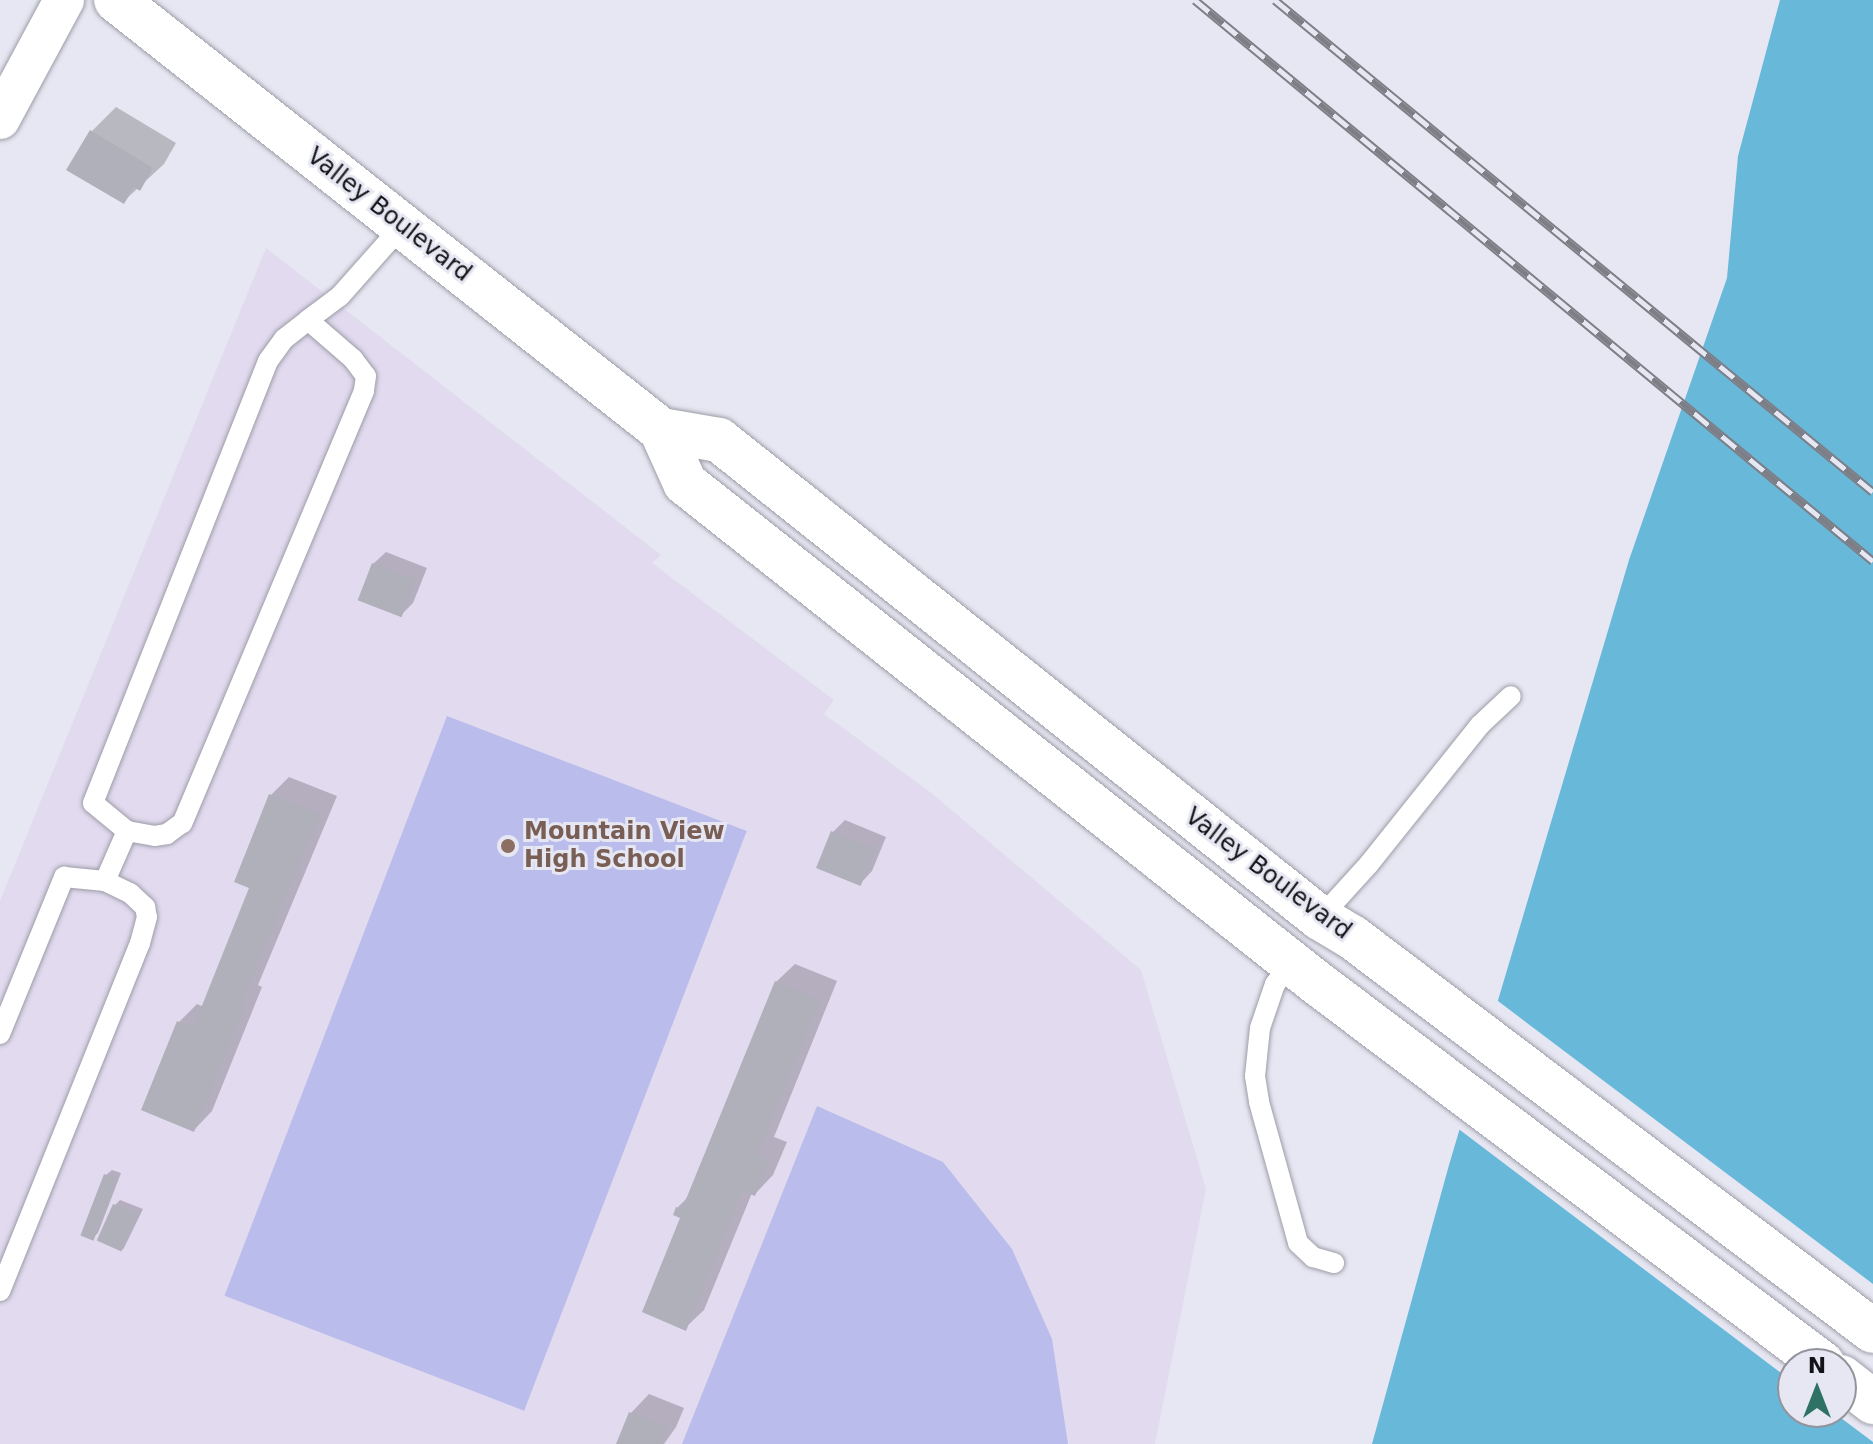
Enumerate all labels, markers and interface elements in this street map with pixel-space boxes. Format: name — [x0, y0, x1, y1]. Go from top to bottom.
street label: Valley Boulevard — [301, 142, 477, 288]
street label: Valley Boulevard — [1179, 802, 1357, 946]
place label: Mountain View High School — [524, 818, 725, 874]
marker: Mountain View High School — [499, 837, 517, 855]
north arrow — [1777, 1348, 1857, 1428]
text: N — [1808, 1353, 1826, 1378]

